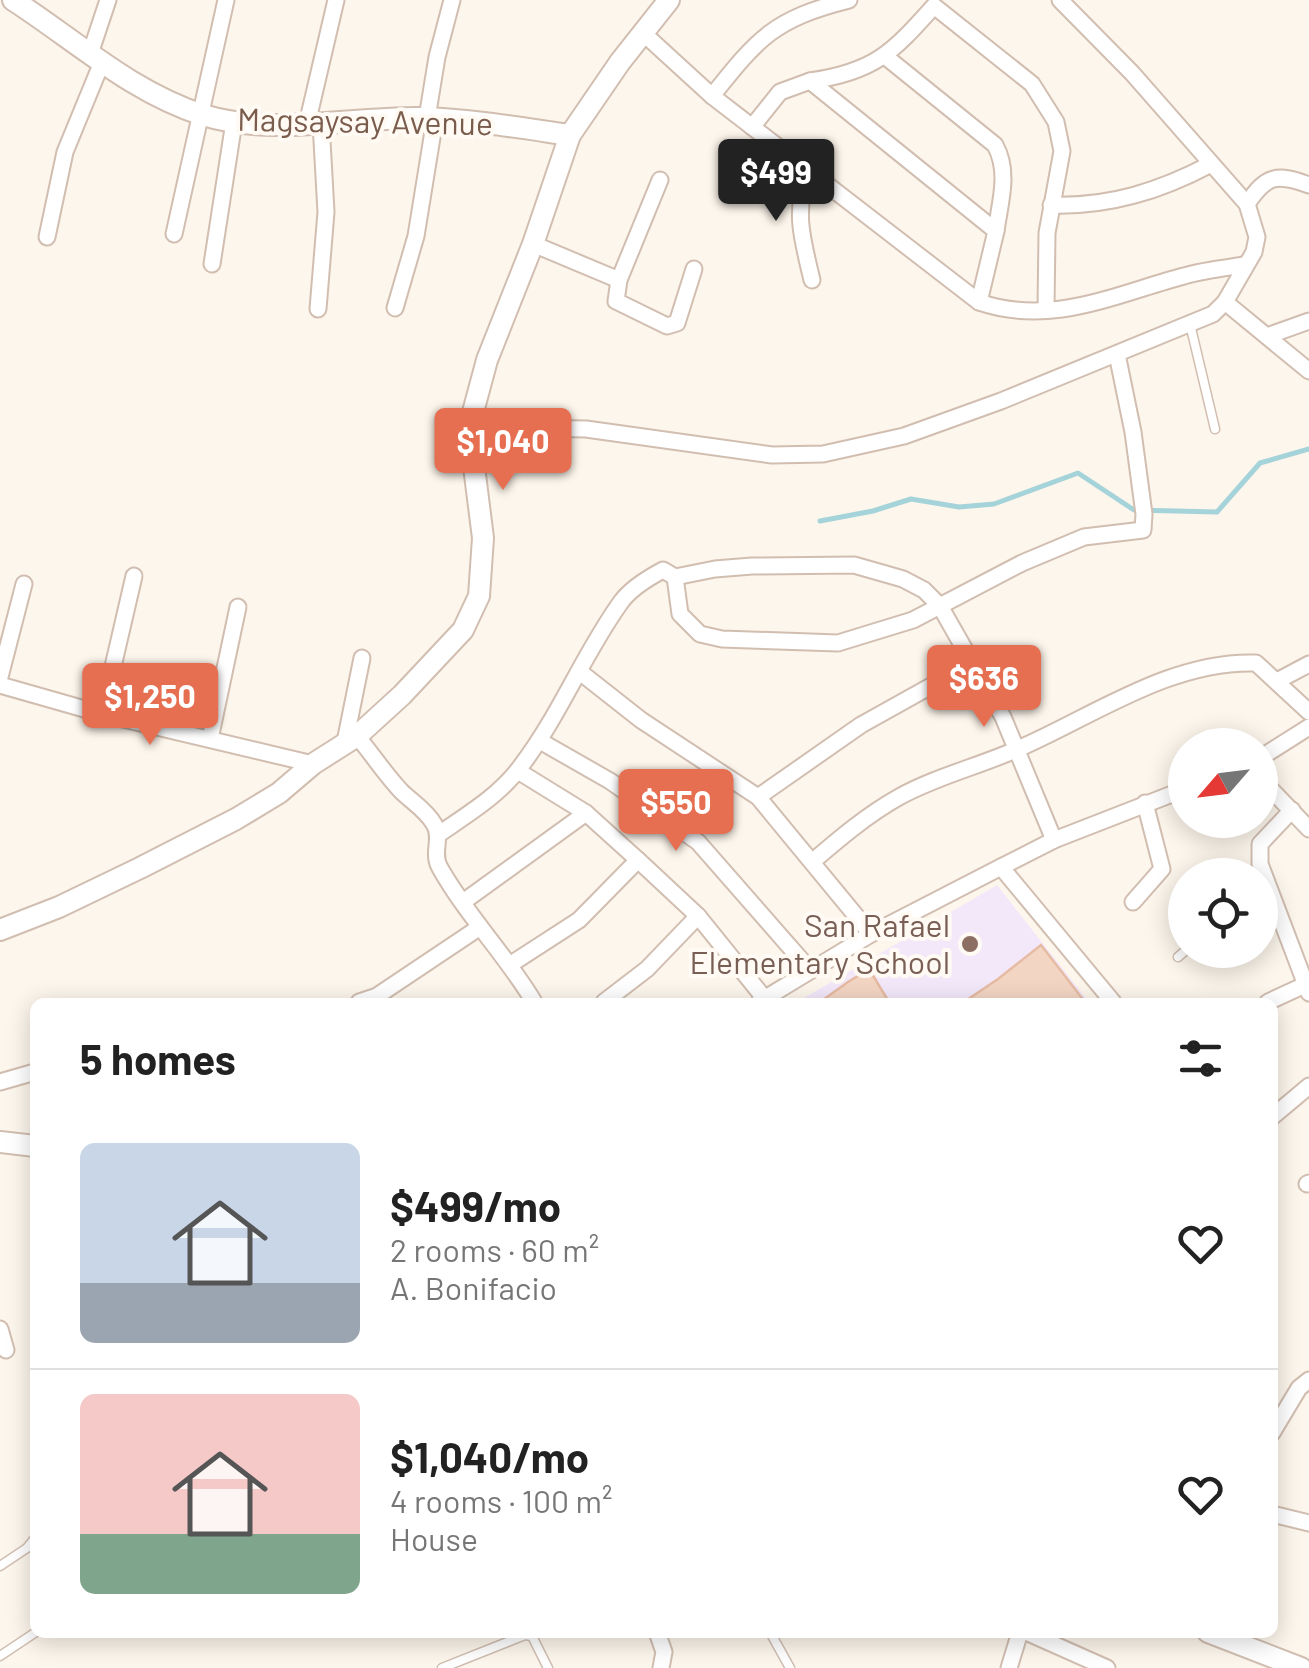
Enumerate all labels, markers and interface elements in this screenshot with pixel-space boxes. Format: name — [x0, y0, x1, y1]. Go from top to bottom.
street label: Magsaysay Avenue — [237, 99, 493, 141]
pin: $499 — [717, 139, 835, 224]
text: $499 — [740, 152, 812, 190]
pin: $1,040 — [422, 408, 584, 493]
text: $1,040 — [456, 421, 550, 459]
pin: $636 — [925, 645, 1043, 730]
text: $636 — [949, 658, 1019, 696]
pin: $1,250 — [69, 663, 231, 748]
text: $1,250 — [104, 676, 196, 714]
north arrow — [1168, 728, 1278, 838]
map controls — [1168, 728, 1278, 968]
pin: $550 — [617, 769, 735, 854]
text: $550 — [640, 782, 712, 820]
button: locate — [1168, 858, 1278, 968]
place label: San Rafael Elementary School — [689, 905, 950, 980]
marker: San Rafael Elementary School — [959, 933, 981, 955]
icon: filters — [1173, 1031, 1228, 1086]
text: 5 homes — [80, 1033, 236, 1083]
text: $499/mo — [390, 1180, 561, 1230]
icon: home — [160, 1183, 280, 1303]
icon: heart — [1173, 1216, 1228, 1271]
text: 2 rooms · 60 m² — [390, 1230, 599, 1268]
text: A. Bonifacio — [390, 1268, 557, 1306]
text: $1,040/mo — [390, 1431, 589, 1481]
icon: home — [160, 1434, 280, 1554]
icon: heart — [1173, 1467, 1228, 1522]
text: 4 rooms · 100 m² — [390, 1481, 612, 1519]
text: House — [390, 1519, 478, 1557]

